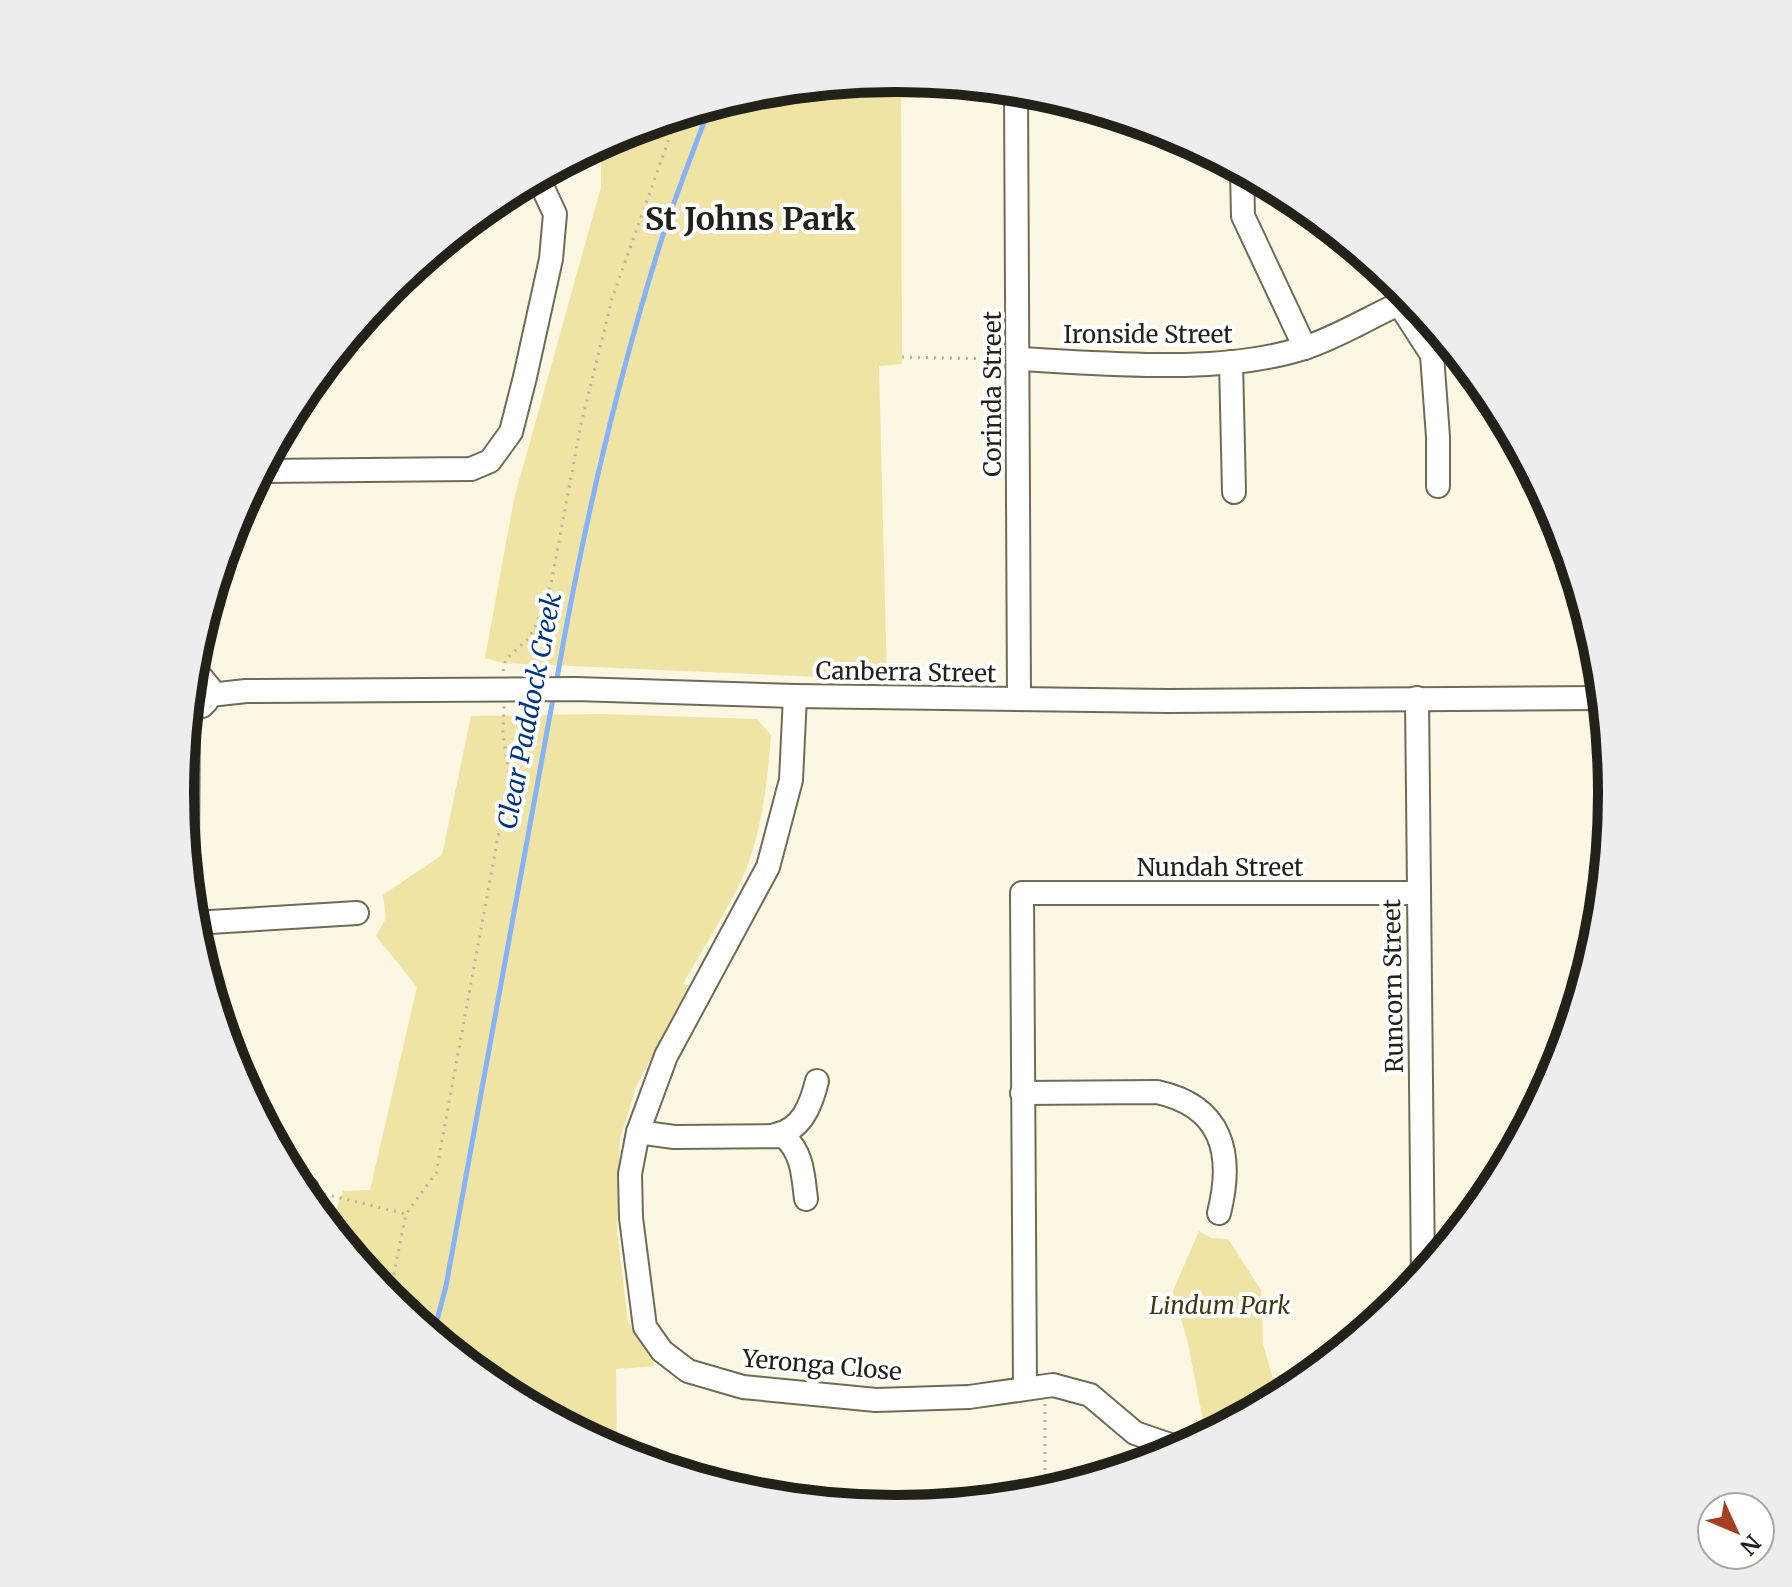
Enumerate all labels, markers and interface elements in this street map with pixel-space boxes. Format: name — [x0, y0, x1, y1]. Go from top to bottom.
district label: St Johns Park — [645, 199, 856, 239]
street label: Corinda Street — [977, 311, 1008, 477]
street label: Ironside Street — [1063, 319, 1233, 350]
water label: Clear Paddock Creek — [490, 590, 568, 832]
street label: Canberra Street — [815, 655, 997, 689]
street label: Nundah Street — [1137, 852, 1304, 883]
street label: Runcorn Street — [1376, 898, 1410, 1073]
park label: Lindum Park — [1150, 1290, 1290, 1321]
street label: Yeronga Close — [740, 1342, 903, 1387]
north arrow — [1696, 1491, 1776, 1571]
text: N — [1734, 1529, 1766, 1561]

